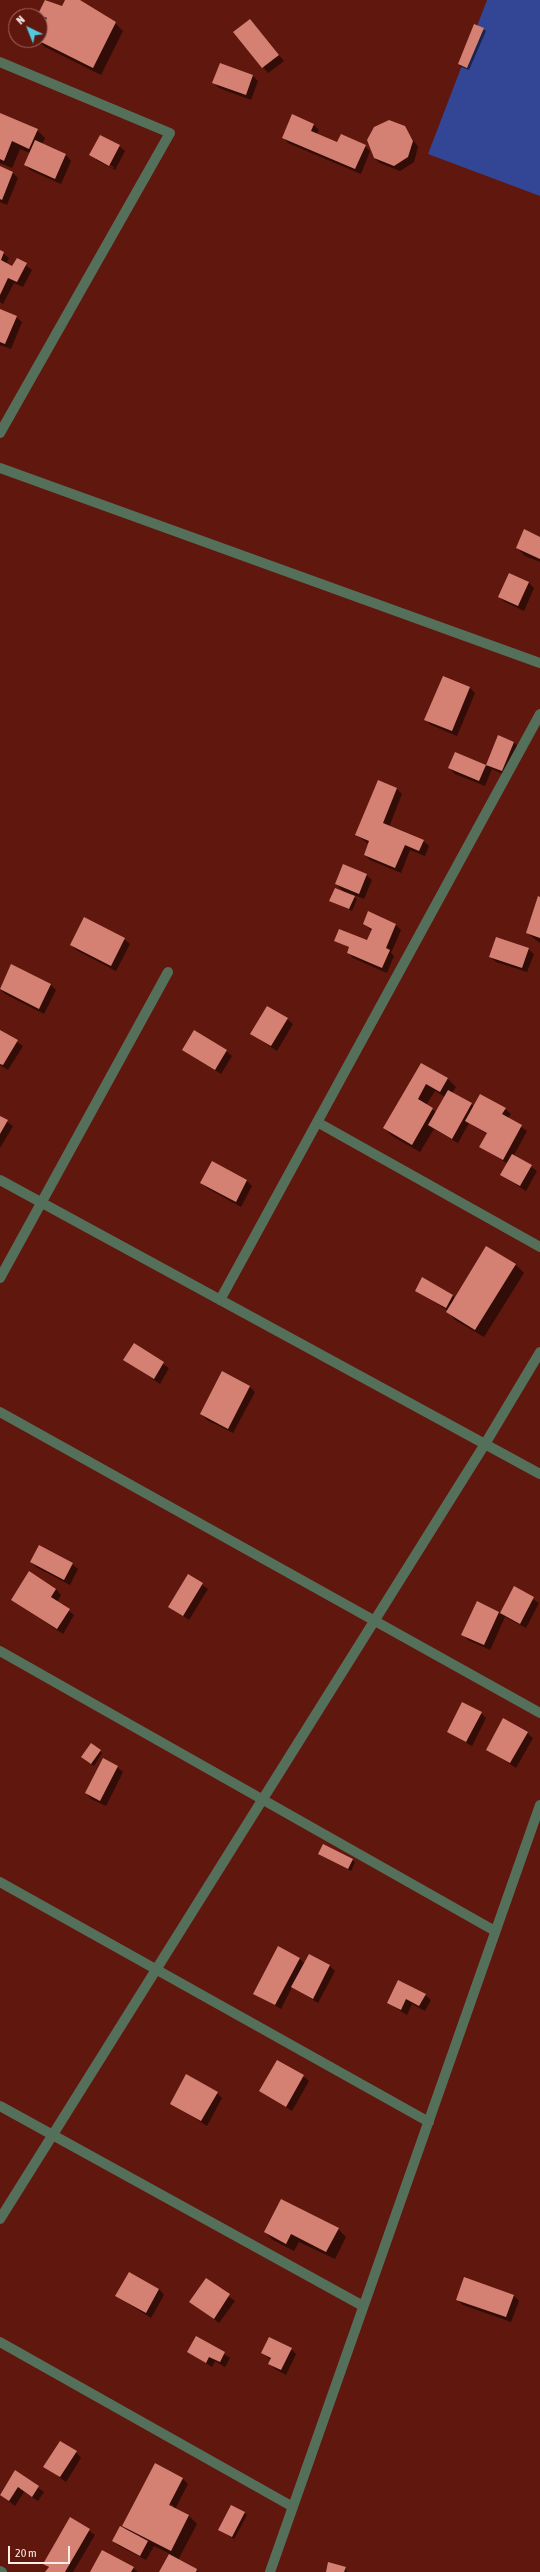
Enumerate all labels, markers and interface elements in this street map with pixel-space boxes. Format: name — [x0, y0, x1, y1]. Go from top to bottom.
north arrow — [8, 8, 48, 48]
text: N — [14, 13, 27, 27]
scale bar — [10, 2538, 72, 2564]
text: 20 m — [15, 2546, 37, 2560]

